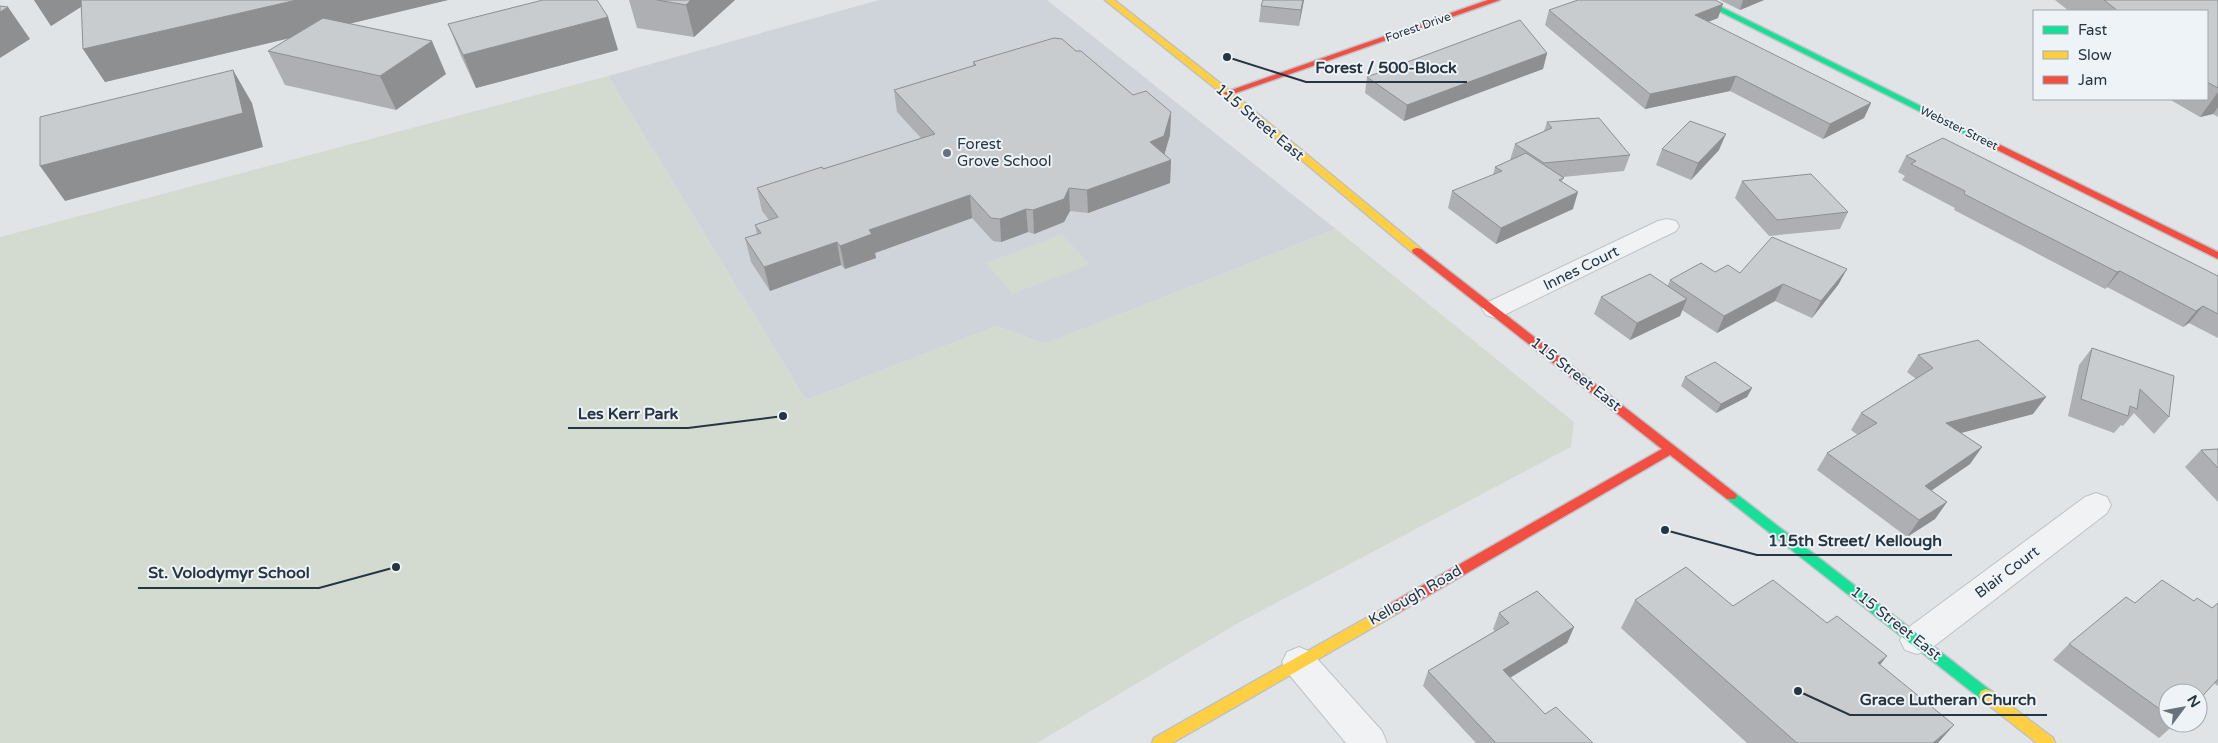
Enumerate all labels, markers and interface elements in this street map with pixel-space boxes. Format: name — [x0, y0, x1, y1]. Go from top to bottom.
street label: Forest Drive — [1383, 9, 1453, 45]
legend — [2033, 10, 2208, 100]
text: Fast — [2078, 21, 2108, 39]
text: Slow — [2078, 46, 2112, 64]
callout: Forest / 500-Block — [1306, 51, 1467, 82]
text: Forest / 500-Block — [1315, 58, 1457, 78]
text: Jam — [2078, 71, 2107, 89]
street label: 115 Street East — [1212, 80, 1308, 164]
street label: Webster Street — [1918, 103, 2001, 153]
place label: Forest Grove School — [957, 135, 1051, 170]
marker: Forest Grove School — [941, 147, 953, 159]
street label: Innes Court — [1540, 242, 1622, 294]
street label: 115 Street East — [1527, 333, 1625, 415]
callout: Les Kerr Park — [568, 397, 688, 428]
text: Les Kerr Park — [578, 404, 679, 424]
callout: 115th Street/ Kellough — [1757, 524, 1952, 555]
text: 115th Street/ Kellough — [1768, 531, 1942, 551]
street label: Blair Court — [1971, 542, 2043, 602]
callout: St. Volodymyr School — [138, 557, 319, 588]
street label: Kellough Road — [1365, 561, 1465, 629]
text: St. Volodymyr School — [148, 563, 310, 583]
street label: 115 Street East — [1847, 582, 1945, 664]
north arrow — [2158, 683, 2208, 733]
callout: Grace Lutheran Church — [1850, 684, 2047, 715]
text: Grace Lutheran Church — [1860, 690, 2036, 710]
text: N — [2183, 692, 2204, 711]

